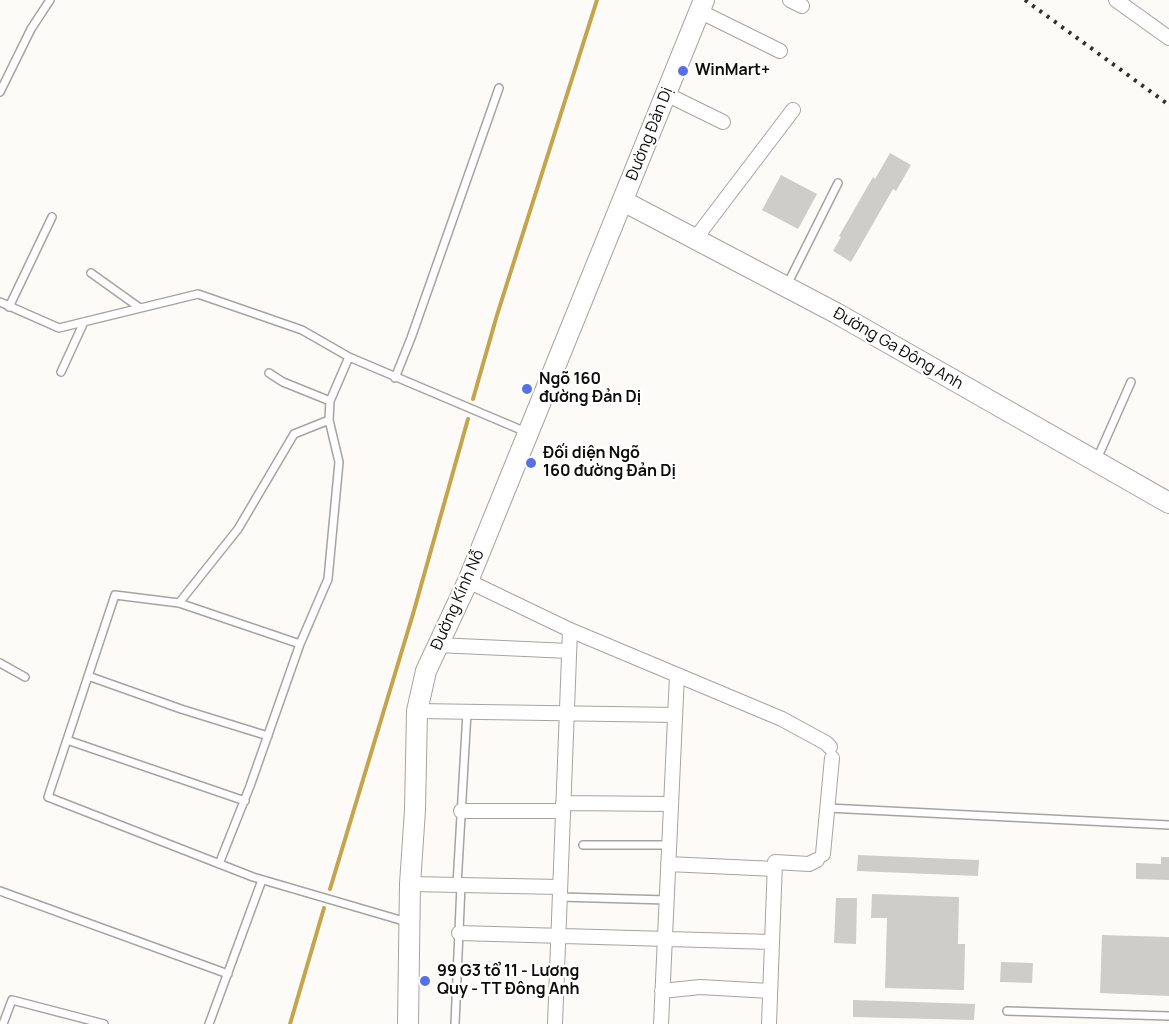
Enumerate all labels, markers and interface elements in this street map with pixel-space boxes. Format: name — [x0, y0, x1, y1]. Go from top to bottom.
place label: WinMart+ — [695, 61, 770, 81]
marker: WinMart+ — [676, 64, 690, 78]
street label: Đường Đản Dị — [623, 85, 677, 183]
street label: Đường Ga Đông Anh — [830, 304, 966, 394]
place label: Ngõ 160 đường Đản Dị — [539, 370, 641, 408]
marker: Ngõ 160 đường Đản Dị — [520, 382, 534, 396]
place label: Đối diện Ngõ 160 đường Đản Dị — [543, 444, 676, 482]
marker: Đối diện Ngõ 160 đường Đản Dị — [524, 456, 538, 470]
street label: Đường Kính Nỗ — [427, 547, 489, 653]
place label: 99 G3 tổ 11 - Lương Quy - TT Đông Anh — [437, 962, 580, 1000]
marker: 99 G3 tổ 11 - Lương Quy - TT Đông Anh — [418, 974, 432, 988]

